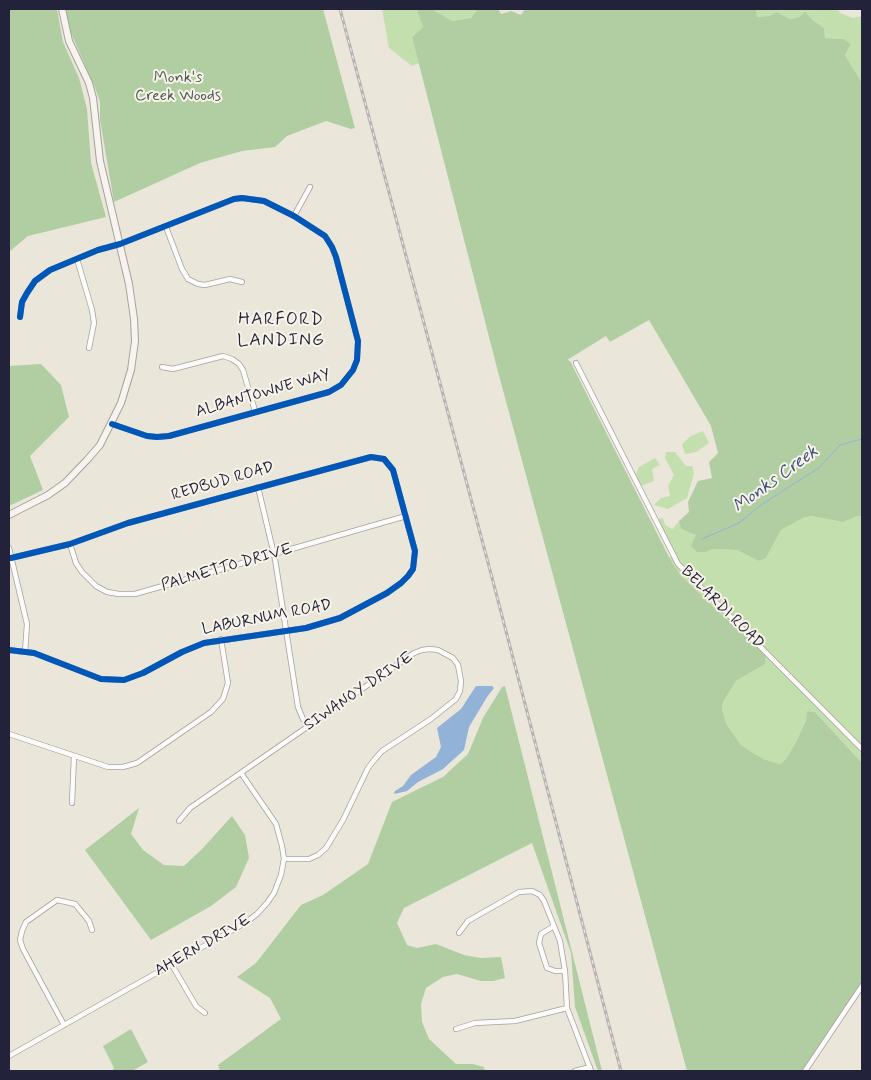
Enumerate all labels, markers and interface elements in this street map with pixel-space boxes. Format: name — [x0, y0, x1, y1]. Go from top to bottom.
park label: Monk's Creek Woods — [135, 69, 221, 107]
district label: HARFORD LANDING — [235, 309, 327, 352]
street label: ALBANTOWNE WAY — [194, 366, 332, 422]
water label: Monks Creek — [729, 442, 823, 518]
street label: REDBUD ROAD — [169, 458, 277, 506]
street label: PALMETTO DRIVE — [159, 540, 295, 596]
street label: BELARDI ROAD — [676, 562, 768, 654]
street label: LABURNUM ROAD — [201, 596, 333, 640]
street label: SIWANOY DRIVE — [301, 648, 417, 736]
street label: AHERN DRIVE — [151, 911, 255, 981]

